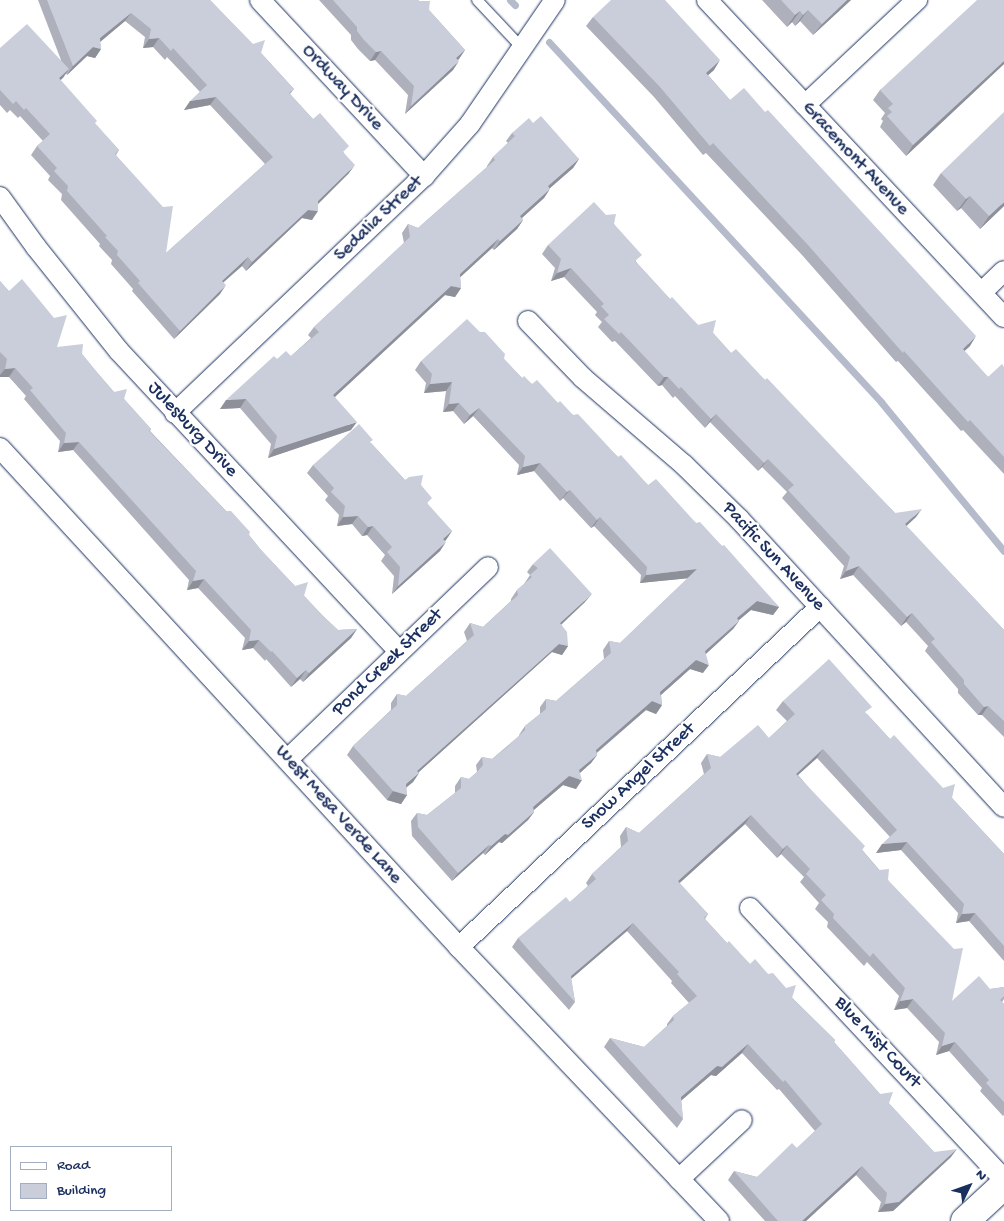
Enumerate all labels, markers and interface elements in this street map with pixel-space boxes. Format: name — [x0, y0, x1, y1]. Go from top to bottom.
street label: Ordway Drive — [296, 40, 388, 136]
street label: Gracemont Avenue — [796, 97, 914, 221]
street label: Sedalia Street — [330, 171, 428, 267]
street label: Julesburg Drive — [142, 377, 242, 483]
street label: Pacific Sun Avenue — [717, 498, 829, 616]
street label: Pond Creek Street — [328, 604, 448, 722]
street label: Snow Angel Street — [577, 718, 701, 836]
street label: West Mesa Verde Lane — [270, 741, 406, 889]
street label: Blue Mist Court — [829, 992, 925, 1094]
legend — [10, 1146, 172, 1211]
text: Road — [57, 1157, 90, 1175]
north arrow — [944, 1161, 994, 1211]
text: N — [971, 1167, 990, 1185]
text: Building — [57, 1182, 106, 1200]

